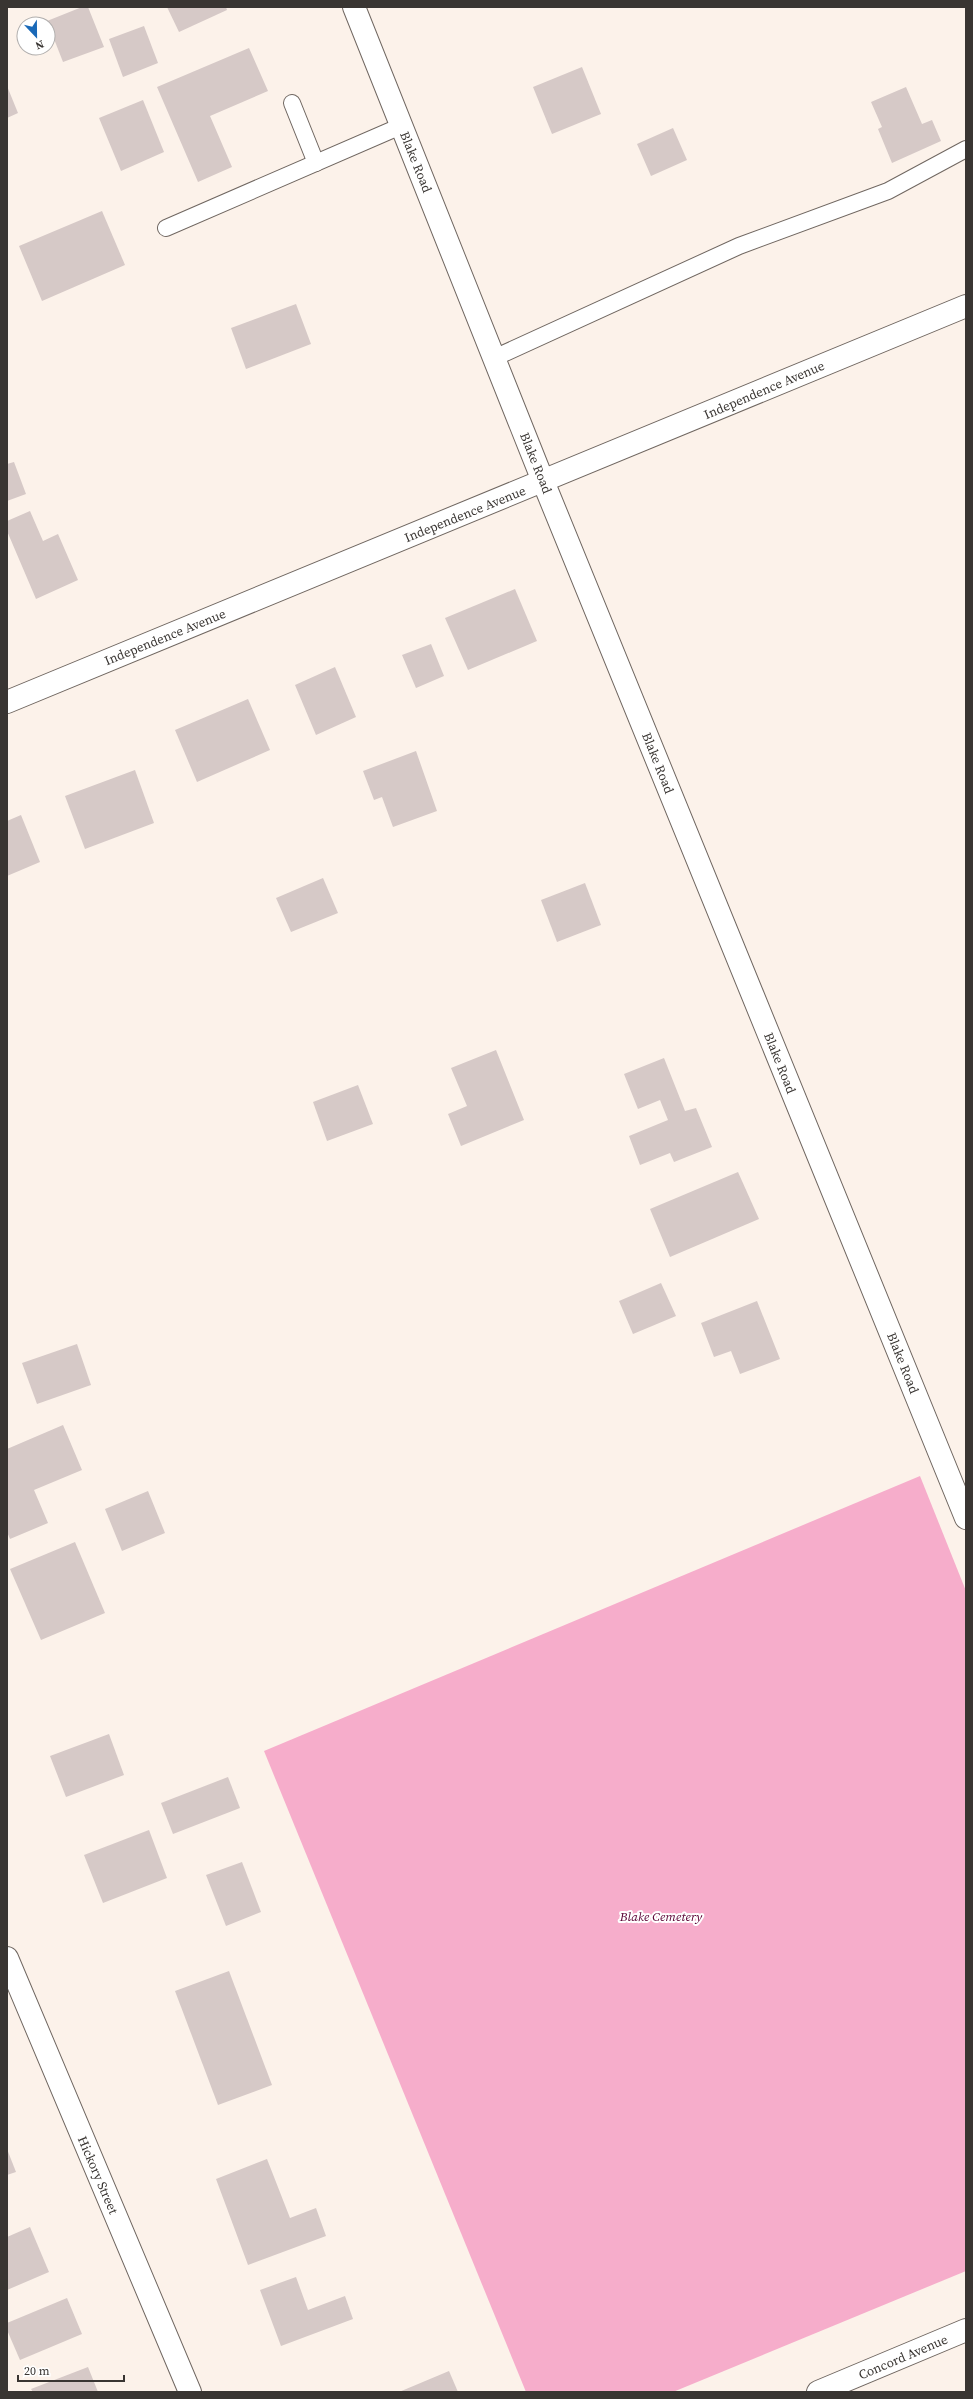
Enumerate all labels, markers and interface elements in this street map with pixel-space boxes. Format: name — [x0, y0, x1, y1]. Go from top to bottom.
north arrow — [16, 16, 56, 56]
text: N — [33, 36, 46, 53]
street label: Blake Road — [396, 129, 436, 196]
street label: Independence Avenue — [701, 357, 827, 423]
street label: Blake Road — [516, 430, 556, 497]
street label: Independence Avenue — [402, 482, 528, 546]
street label: Independence Avenue — [102, 605, 228, 669]
street label: Blake Road — [638, 730, 678, 797]
street label: Blake Road — [760, 1030, 800, 1097]
street label: Blake Road — [883, 1330, 923, 1397]
park label: Blake Cemetery — [619, 1908, 703, 1925]
street label: Hickory Street — [74, 2133, 122, 2217]
street label: Concord Avenue — [856, 2330, 950, 2383]
scale bar — [18, 2357, 124, 2383]
text: 20 m — [24, 2363, 50, 2379]

